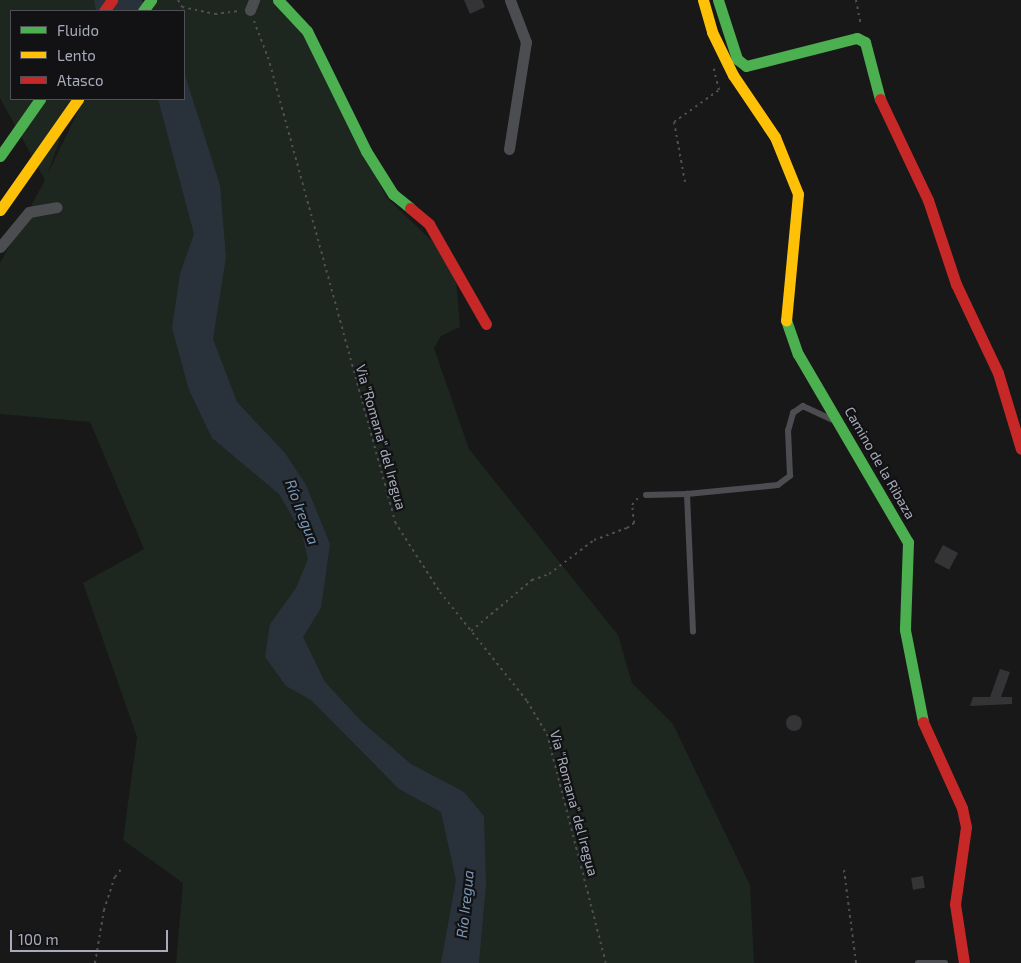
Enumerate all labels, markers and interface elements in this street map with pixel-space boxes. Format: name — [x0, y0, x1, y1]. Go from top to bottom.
legend — [10, 10, 185, 100]
text: Fluido — [57, 21, 99, 39]
text: Lento — [57, 46, 96, 64]
text: Atasco — [57, 71, 103, 89]
street label: Via "Romana" del Iregua — [352, 362, 410, 512]
street label: Camino de la Ribaza — [841, 404, 919, 522]
water label: Río Iregua — [281, 477, 323, 547]
street label: Via "Romana" del Iregua — [546, 728, 602, 878]
water label: Río Iregua — [452, 869, 478, 939]
scale bar — [12, 920, 170, 952]
text: 100 m — [18, 930, 59, 948]

